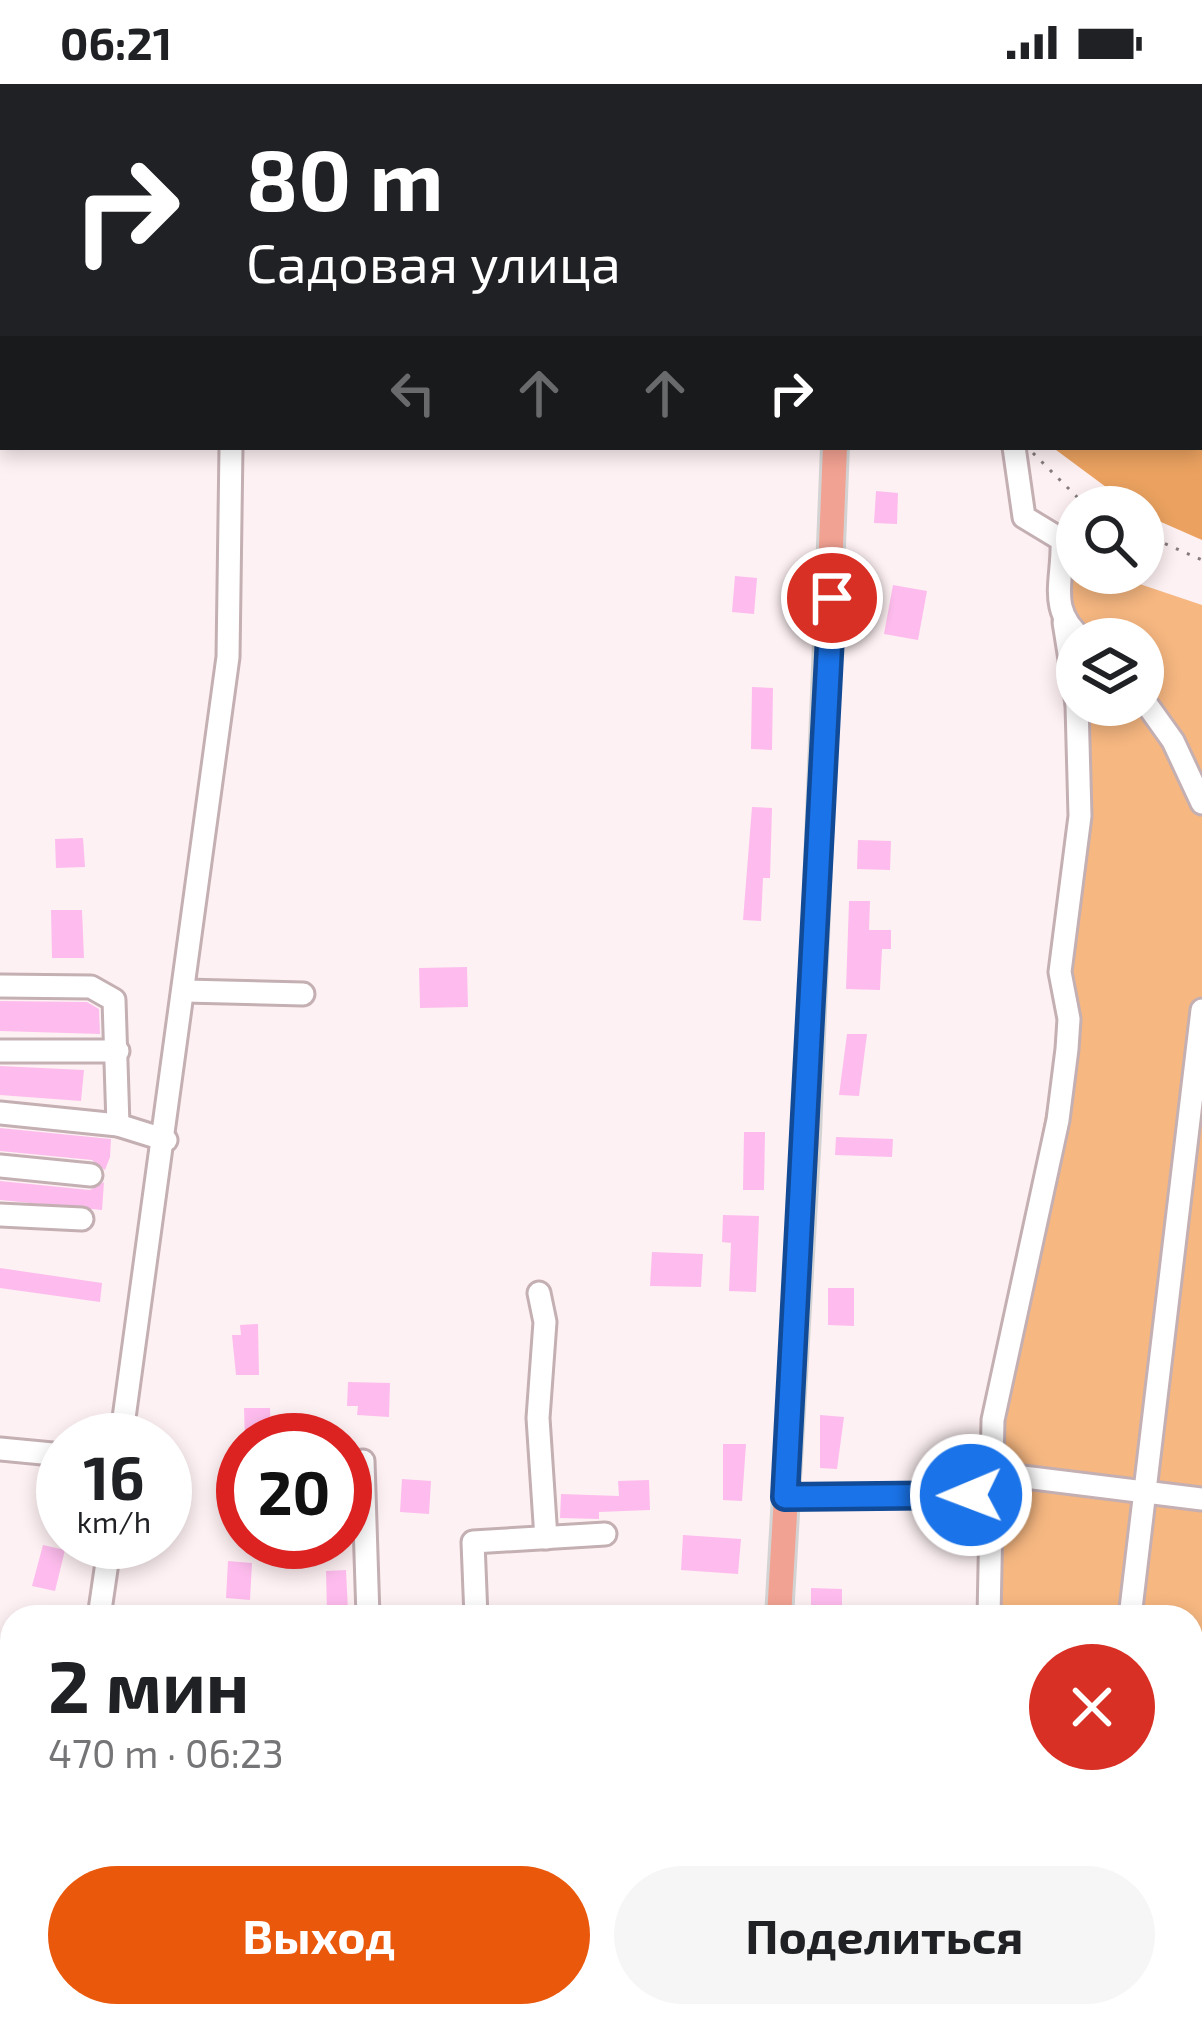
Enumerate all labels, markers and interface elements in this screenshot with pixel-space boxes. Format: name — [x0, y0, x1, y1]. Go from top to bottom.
text: 06:21 — [60, 15, 172, 69]
text: 80 m — [246, 127, 443, 228]
icon: right — [48, 132, 204, 288]
text: Садовая улица — [246, 229, 621, 294]
icon: left — [380, 360, 446, 426]
icon: ahead — [506, 360, 572, 426]
icon: ahead — [632, 360, 698, 426]
icon: right — [758, 360, 824, 426]
map controls — [1056, 486, 1164, 726]
button: search — [1056, 486, 1164, 594]
pin — [781, 547, 883, 649]
icon: arrive — [799, 565, 865, 631]
button: layers — [1056, 618, 1164, 726]
speed limit sign: 20 — [216, 1413, 372, 1569]
position arrow — [908, 1432, 1034, 1558]
text: 16 — [83, 1440, 145, 1512]
text: km/h — [77, 1503, 151, 1539]
text: 2 мин — [48, 1641, 249, 1727]
button: close — [1029, 1644, 1155, 1770]
text: 470 m · 06:23 — [48, 1729, 284, 1776]
button: Выход — [48, 1866, 590, 2004]
button: Поделиться — [614, 1866, 1155, 2004]

